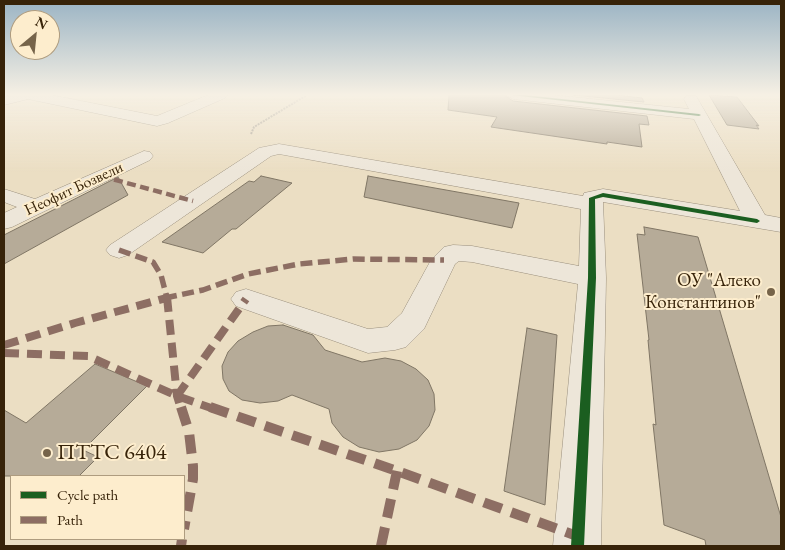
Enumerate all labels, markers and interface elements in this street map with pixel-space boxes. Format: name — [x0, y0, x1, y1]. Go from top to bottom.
north arrow — [10, 10, 60, 60]
text: N — [32, 12, 51, 33]
street label: Неофит Бозвели — [22, 158, 126, 220]
place label: ОУ "Алеко Константинов" — [645, 270, 761, 314]
marker: ОУ "Алеко Константинов" — [765, 286, 777, 298]
place label: ПТТС 6404 — [57, 440, 167, 466]
marker: ПТТС 6404 — [41, 447, 53, 459]
legend — [10, 475, 185, 540]
text: Cycle path — [57, 485, 118, 504]
text: Path — [57, 510, 83, 529]

